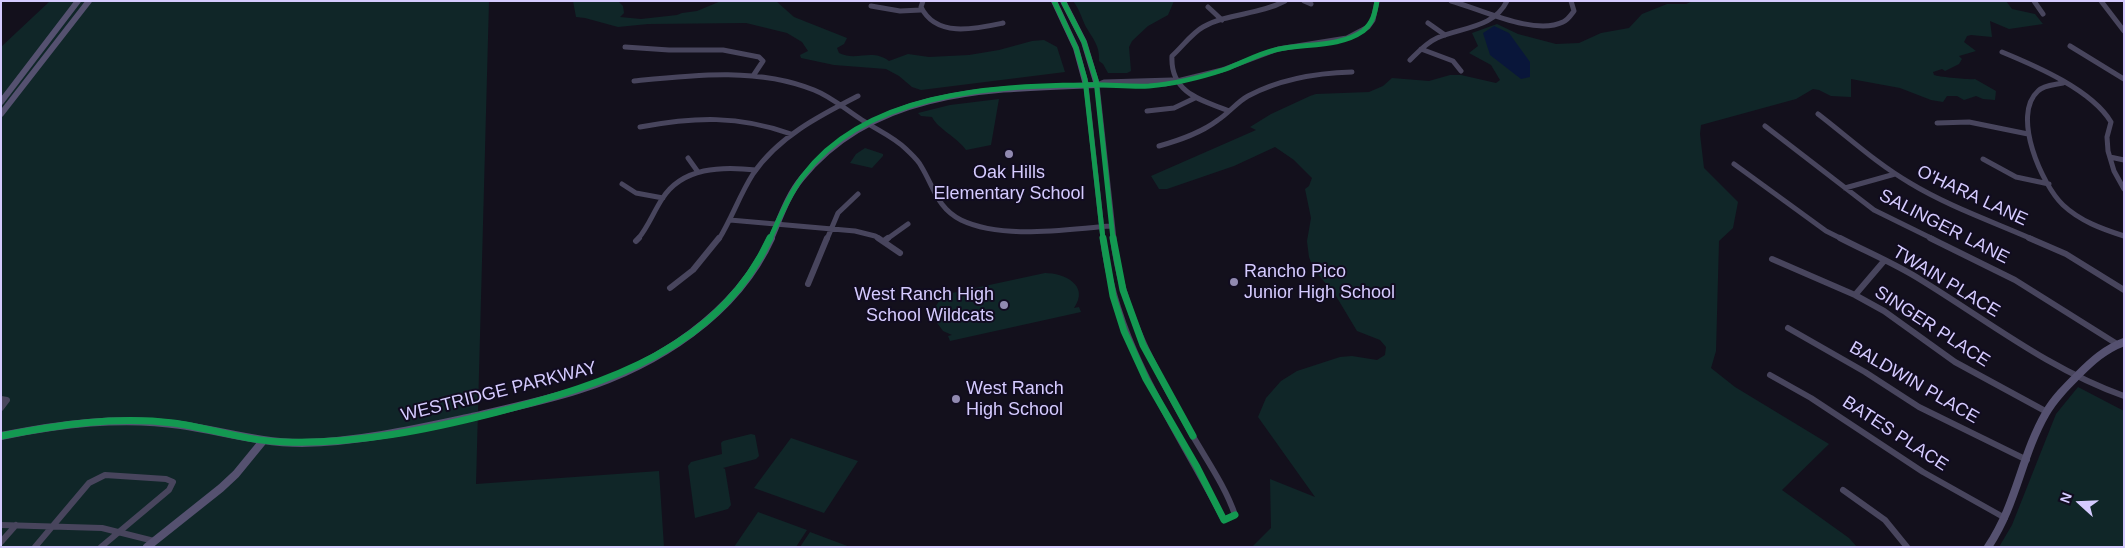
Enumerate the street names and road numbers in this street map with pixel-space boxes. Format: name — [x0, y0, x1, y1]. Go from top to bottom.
street label: O'HARA LANE — [1913, 161, 2031, 231]
street label: SALINGER LANE — [1875, 185, 2013, 269]
street label: TWAIN PLACE — [1888, 241, 2004, 323]
street label: SINGER PLACE — [1870, 282, 1994, 372]
street label: BALDWIN PLACE — [1845, 337, 1983, 429]
street label: WESTRIDGE PARKWAY — [399, 357, 599, 427]
street label: BATES PLACE — [1838, 392, 1952, 476]

